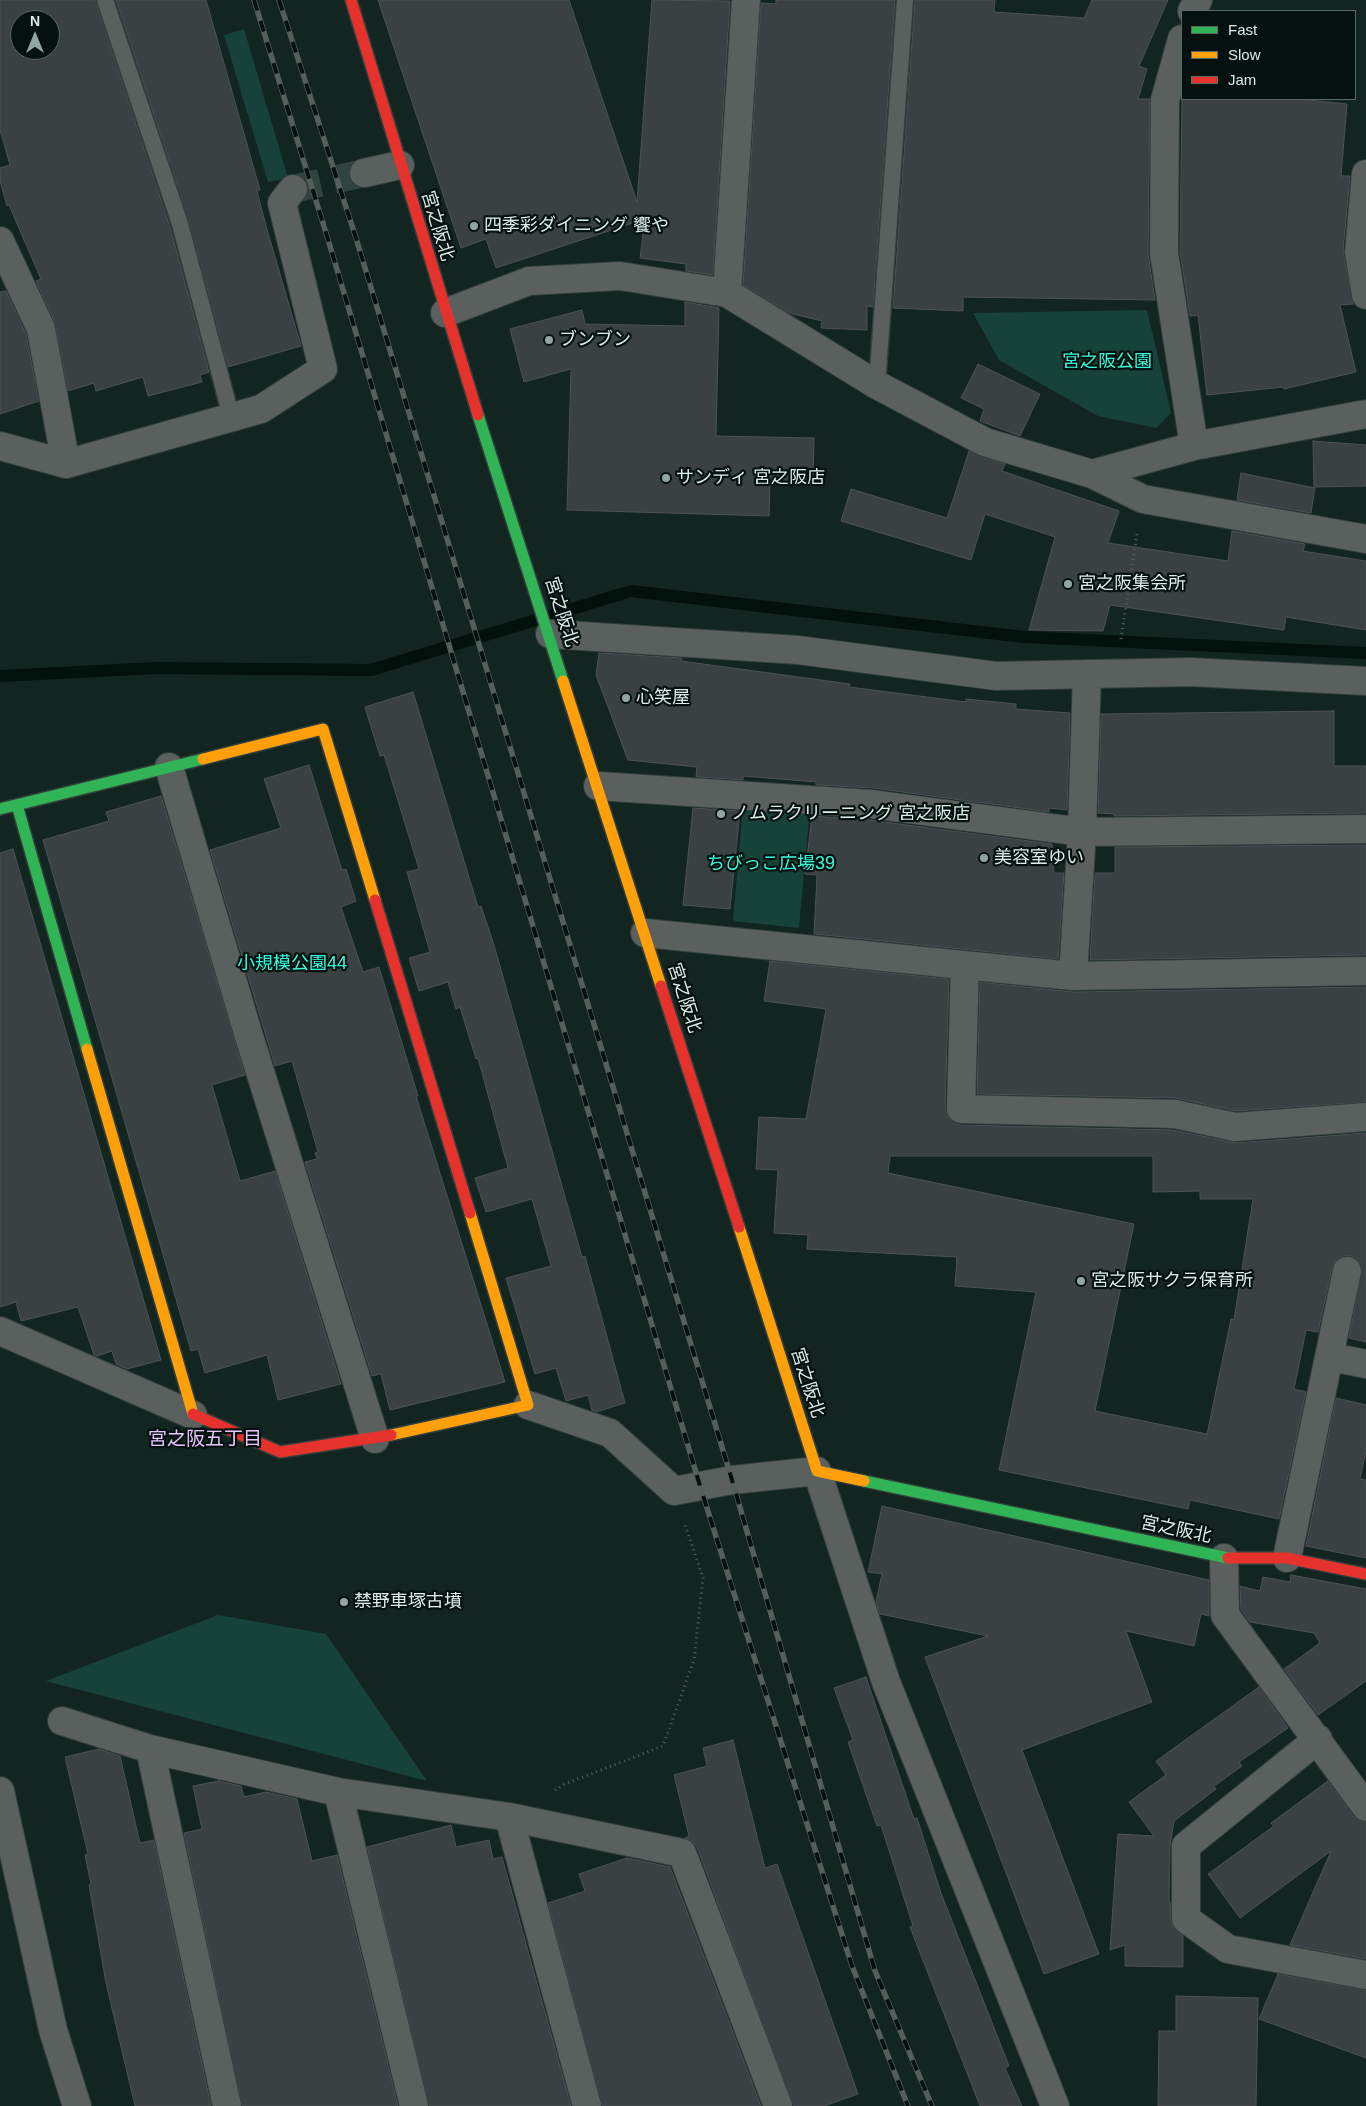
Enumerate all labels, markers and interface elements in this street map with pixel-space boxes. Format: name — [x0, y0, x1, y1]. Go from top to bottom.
north arrow — [10, 10, 60, 60]
legend — [1181, 10, 1356, 100]
text: N — [30, 13, 40, 29]
text: Fast — [1228, 21, 1257, 38]
text: Slow — [1228, 46, 1261, 63]
text: Jam — [1228, 71, 1256, 88]
street label: 宮之阪北 — [416, 188, 458, 264]
place label: 四季彩ダイニング 饗や — [484, 215, 669, 237]
marker: 四季彩ダイニング 饗や — [468, 220, 480, 232]
place label: ブンブン — [559, 329, 631, 351]
marker: ブンブン — [543, 334, 555, 346]
park label: 宮之阪公園 — [1062, 351, 1152, 373]
place label: サンディ 宮之阪店 — [676, 467, 825, 489]
marker: サンディ 宮之阪店 — [660, 472, 672, 484]
place label: 宮之阪集会所 — [1078, 573, 1186, 595]
street label: 宮之阪北 — [540, 574, 582, 650]
marker: 宮之阪集会所 — [1062, 578, 1074, 590]
place label: 心笑屋 — [636, 687, 690, 709]
marker: 心笑屋 — [620, 692, 632, 704]
place label: ノムラクリーニング 宮之阪店 — [731, 803, 970, 825]
marker: ノムラクリーニング 宮之阪店 — [715, 808, 727, 820]
place label: 美容室ゆい — [994, 847, 1084, 869]
marker: 美容室ゆい — [978, 852, 990, 864]
park label: ちびっこ広場39 — [707, 853, 835, 875]
park label: 小規模公園44 — [237, 953, 347, 975]
street label: 宮之阪北 — [663, 960, 705, 1036]
place label: 宮之阪サクラ保育所 — [1091, 1270, 1253, 1292]
marker: 宮之阪サクラ保育所 — [1075, 1275, 1087, 1287]
street label: 宮之阪北 — [786, 1345, 828, 1421]
district label: 宮之阪五丁目 — [148, 1429, 262, 1451]
street label: 宮之阪北 — [1139, 1512, 1213, 1548]
place label: 禁野車塚古墳 — [354, 1591, 462, 1613]
marker: 禁野車塚古墳 — [338, 1596, 350, 1608]

